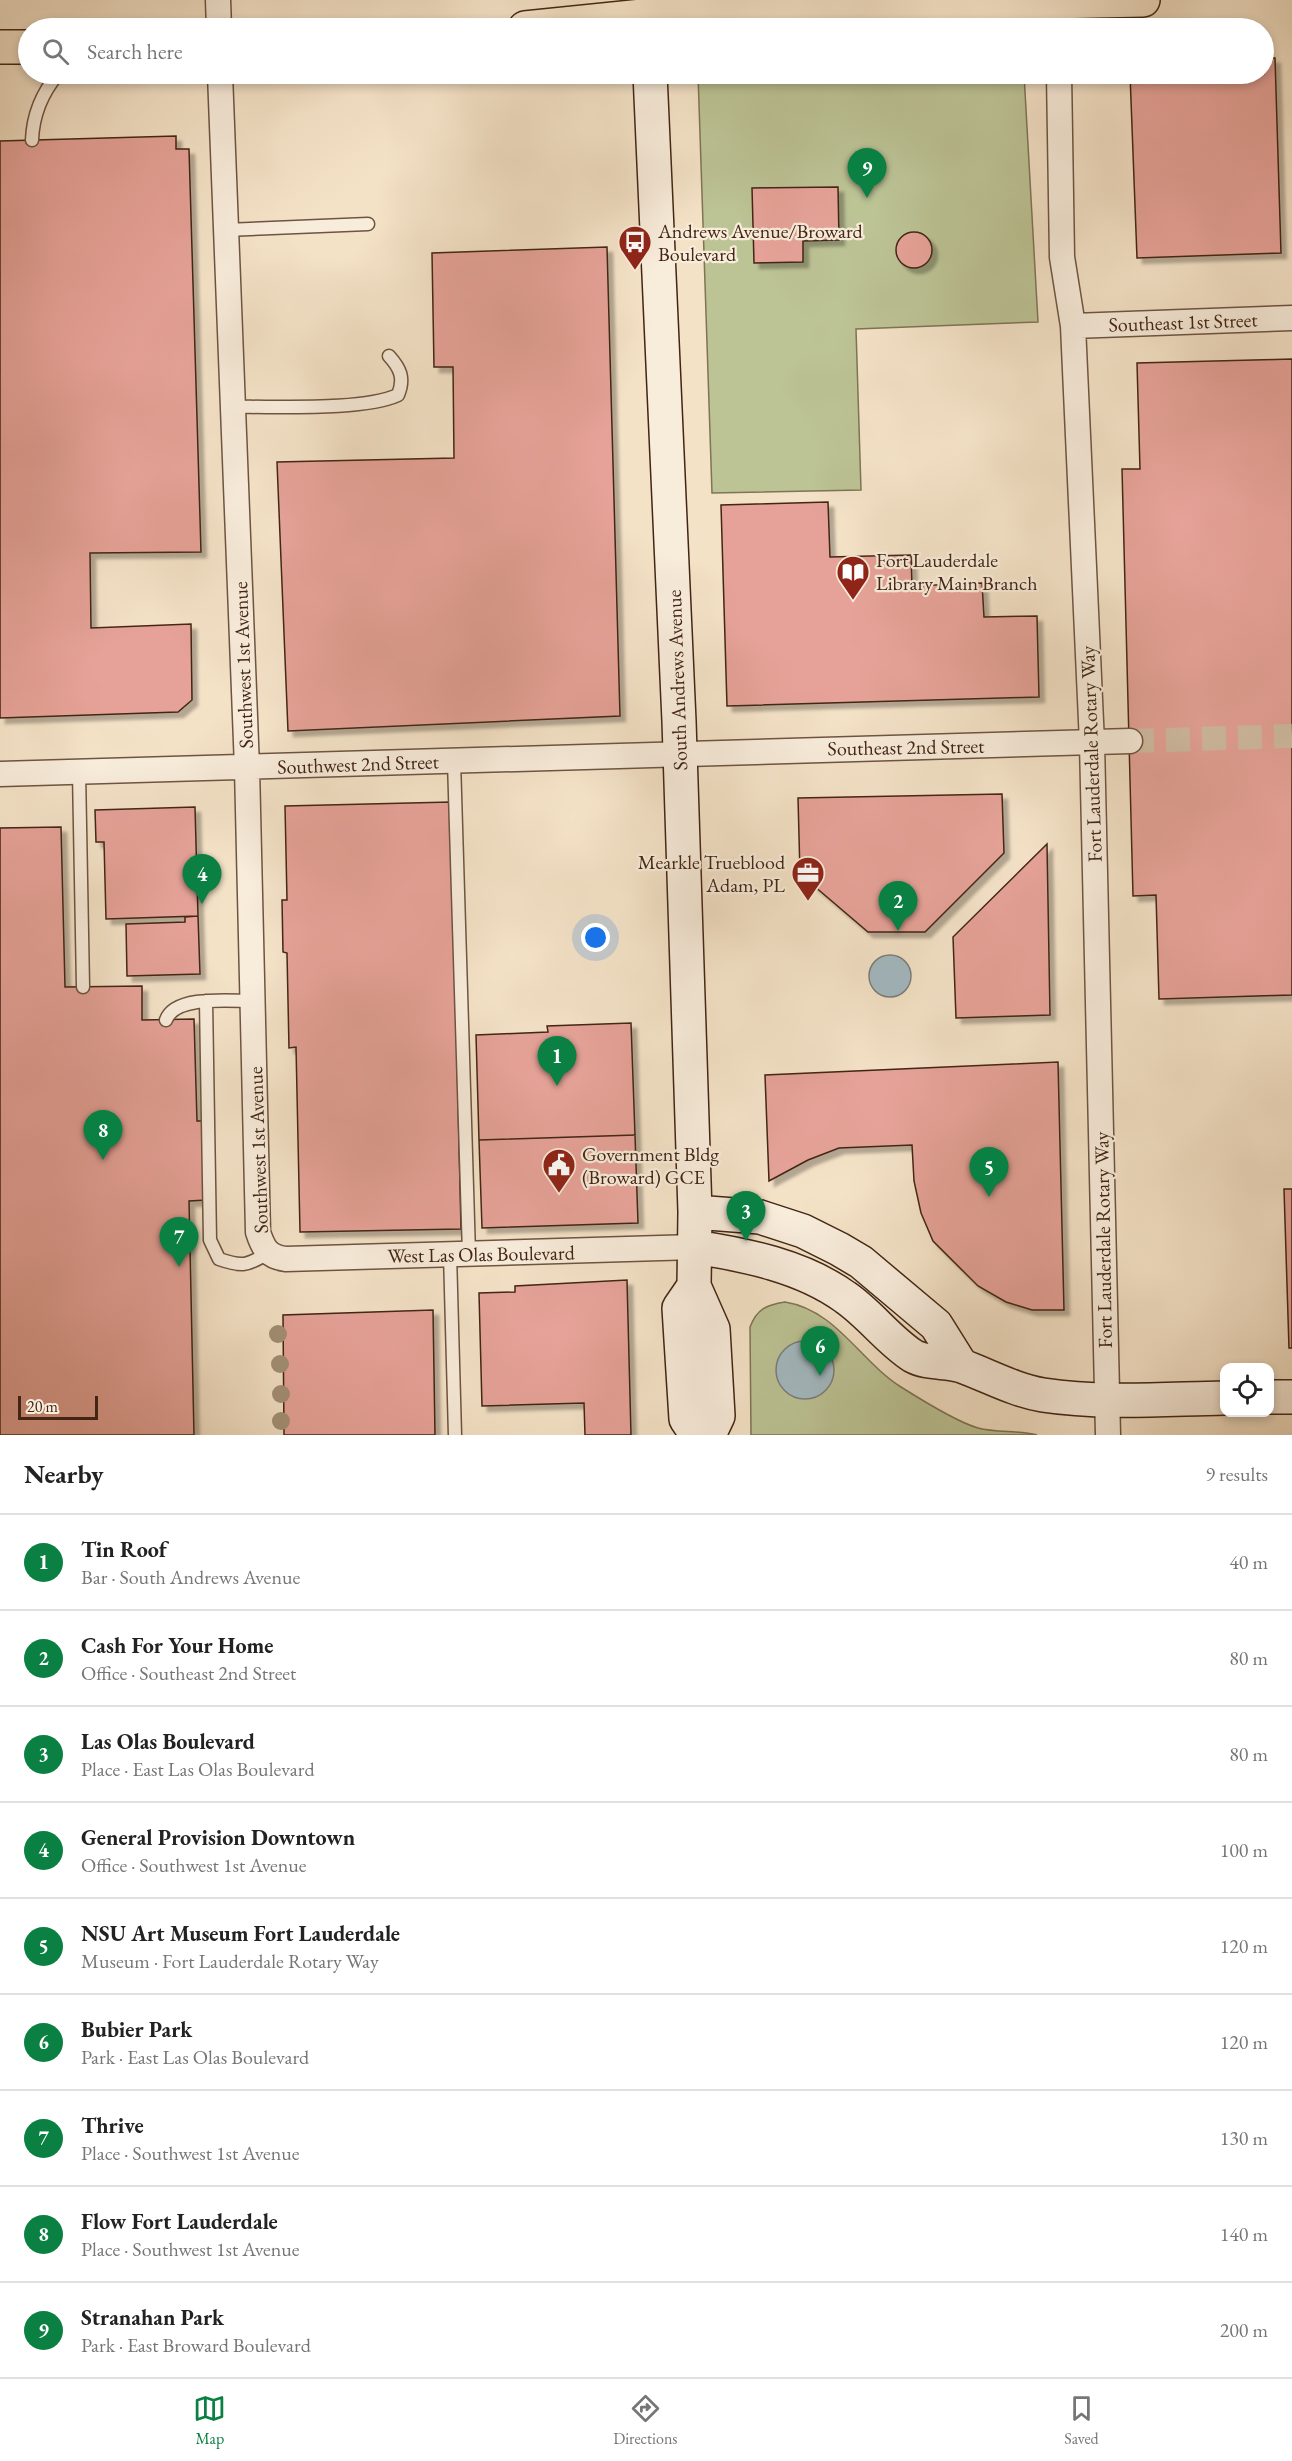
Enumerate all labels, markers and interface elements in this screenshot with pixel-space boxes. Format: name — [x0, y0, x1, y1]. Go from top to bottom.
search box — [18, 18, 1274, 84]
icon: search — [39, 35, 72, 68]
text: Search here — [87, 37, 182, 66]
pin: 9 — [848, 148, 886, 198]
place label: Andrews Avenue/Broward Boulevard — [657, 218, 864, 267]
bus stop icon: Andrews Avenue/Broward Boulevard — [617, 224, 653, 271]
street label: Southeast 1st Street — [1108, 306, 1259, 338]
place label: Fort Lauderdale Library Main Branch — [876, 547, 1037, 596]
library icon: Fort Lauderdale Library Main Branch — [835, 554, 871, 601]
street label: Southwest 1st Avenue — [227, 581, 259, 749]
street label: South Andrews Avenue — [661, 589, 693, 771]
street label: Fort Lauderdale Rotary Way — [1074, 645, 1108, 863]
street label: Southeast 2nd Street — [827, 733, 985, 761]
street label: Southwest 2nd Street — [277, 748, 440, 780]
place label: Mearkle Trueblood Adam, PL — [638, 849, 786, 898]
pin: 4 — [182, 854, 222, 904]
office icon: Mearkle Trueblood Adam, PL — [790, 855, 826, 902]
pin: 2 — [878, 882, 918, 931]
your location — [581, 923, 610, 952]
pin: 1 — [538, 1036, 576, 1086]
street label: Southwest 1st Avenue — [242, 1066, 274, 1234]
pin: 8 — [84, 1110, 122, 1160]
street label: Fort Lauderdale Rotary Way — [1088, 1131, 1118, 1349]
place label: Government Bldg (Broward) GCE — [582, 1141, 719, 1190]
public building icon: Government Bldg (Broward) GCE — [541, 1147, 577, 1194]
pin: 5 — [970, 1148, 1008, 1197]
pin: 3 — [726, 1192, 766, 1241]
pin: 7 — [160, 1218, 198, 1267]
street label: West Las Olas Boulevard — [387, 1239, 576, 1269]
pin: 6 — [800, 1326, 840, 1376]
map controls — [1220, 1363, 1274, 1417]
button: locate — [1220, 1363, 1274, 1417]
scale bar — [18, 1393, 98, 1420]
text: 20 m — [27, 1396, 58, 1417]
text: Nearby — [24, 1457, 104, 1491]
text: 9 results — [1205, 1461, 1268, 1487]
text: Tin Roof — [81, 1535, 167, 1564]
text: 1 — [38, 1549, 49, 1575]
text: 40 m — [1229, 1549, 1268, 1575]
text: Bar · South Andrews Avenue — [81, 1564, 300, 1590]
text: Cash For Your Home — [81, 1631, 273, 1660]
text: 2 — [38, 1645, 49, 1671]
text: 80 m — [1229, 1645, 1268, 1671]
text: Office · Southeast 2nd Street — [81, 1660, 296, 1686]
text: Las Olas Boulevard — [81, 1727, 255, 1756]
text: 3 — [38, 1741, 49, 1767]
text: 80 m — [1229, 1741, 1268, 1767]
text: Place · East Las Olas Boulevard — [81, 1756, 315, 1782]
text: General Provision Downtown — [81, 1823, 355, 1852]
text: 4 — [38, 1837, 49, 1863]
text: 100 m — [1220, 1837, 1268, 1863]
text: Office · Southwest 1st Avenue — [81, 1852, 307, 1878]
text: NSU Art Museum Fort Lauderdale — [81, 1919, 400, 1948]
text: 5 — [38, 1933, 49, 1959]
text: 120 m — [1220, 1933, 1268, 1959]
text: Museum · Fort Lauderdale Rotary Way — [81, 1948, 379, 1974]
text: Bubier Park — [81, 2015, 192, 2044]
text: 6 — [38, 2029, 49, 2055]
text: 120 m — [1220, 2029, 1268, 2055]
text: Park · East Las Olas Boulevard — [81, 2044, 309, 2070]
text: Thrive — [81, 2111, 144, 2140]
text: 7 — [38, 2125, 49, 2151]
text: 130 m — [1220, 2125, 1268, 2151]
text: Place · Southwest 1st Avenue — [81, 2140, 300, 2166]
text: Flow Fort Lauderdale — [81, 2207, 278, 2236]
text: 8 — [38, 2221, 49, 2247]
text: 140 m — [1220, 2221, 1268, 2247]
text: Place · Southwest 1st Avenue — [81, 2236, 300, 2262]
text: Stranahan Park — [81, 2303, 224, 2332]
text: 9 — [38, 2317, 49, 2343]
text: 200 m — [1220, 2317, 1268, 2343]
text: Park · East Broward Boulevard — [81, 2332, 311, 2358]
tab: Map — [193, 2392, 226, 2449]
tab: Directions — [613, 2392, 678, 2449]
tab: Saved — [1064, 2392, 1099, 2449]

